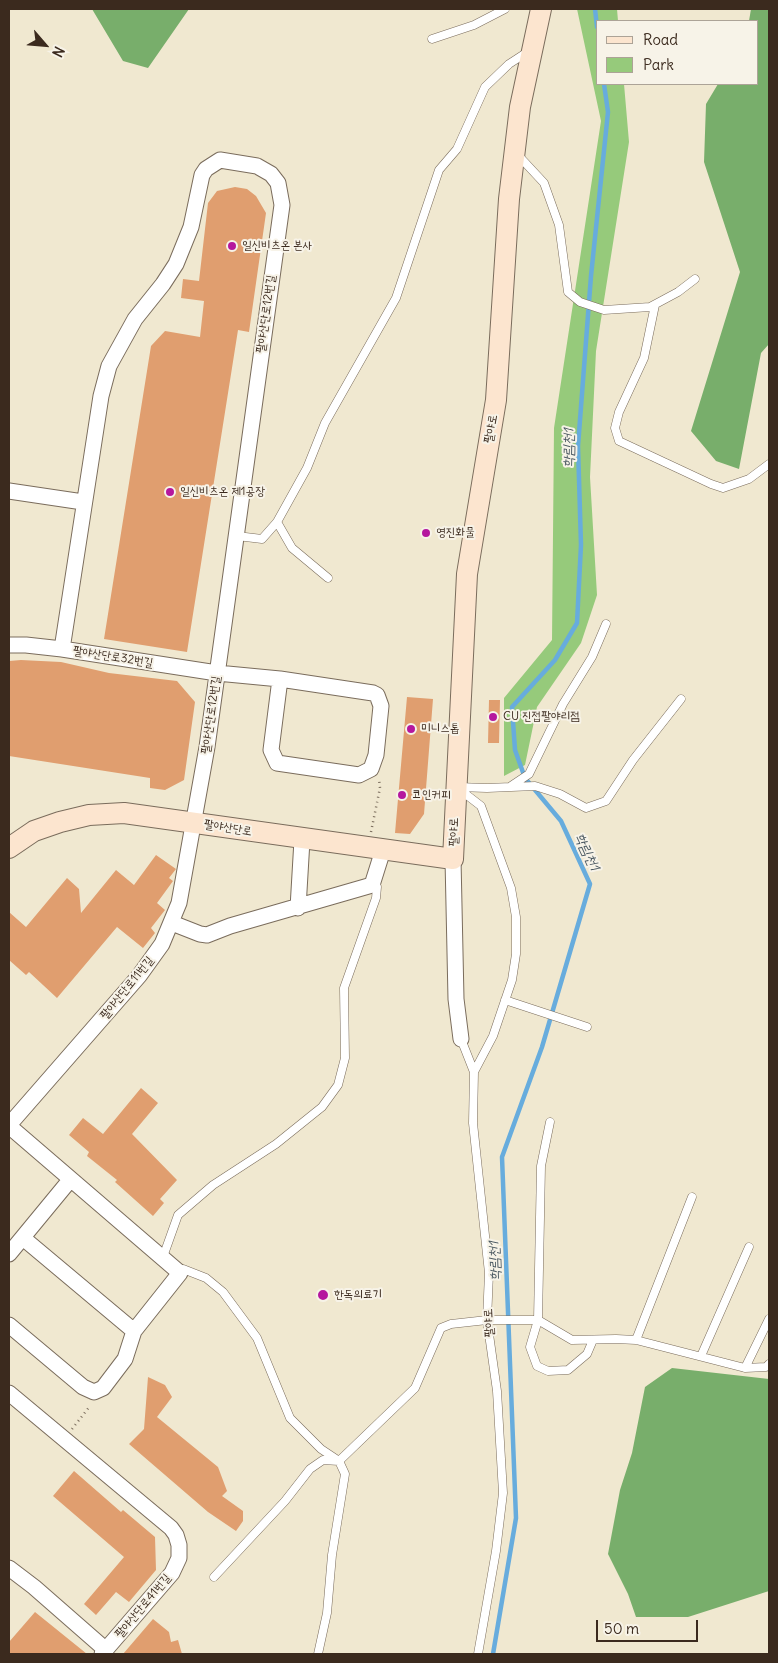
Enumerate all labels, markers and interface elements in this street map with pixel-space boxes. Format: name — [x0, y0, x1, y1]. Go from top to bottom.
north arrow — [20, 20, 70, 70]
legend — [596, 20, 758, 85]
text: Road — [643, 30, 678, 49]
text: N — [48, 43, 69, 60]
text: Park — [643, 55, 674, 74]
place label: 일신비츠온 본사 — [242, 239, 312, 253]
marker: 일신비츠온 본사 — [226, 240, 238, 252]
street label: 팔야산단로12번길 — [253, 274, 279, 354]
street label: 팔야로 — [481, 413, 501, 445]
water label: 학림천1 — [560, 428, 578, 468]
place label: 일신비츠온 제1공장 — [180, 485, 265, 499]
marker: 일신비츠온 제1공장 — [164, 486, 176, 498]
place label: 영진화물 — [436, 526, 475, 540]
marker: 영진화물 — [420, 527, 432, 539]
street label: 팔야산단로32번길 — [72, 644, 154, 670]
street label: 팔야산단로12번길 — [198, 675, 224, 755]
place label: CU 진접팔야리점 — [503, 710, 580, 724]
marker: CU 진접팔야리점 — [487, 711, 499, 723]
place label: 미니스톱 — [421, 722, 460, 736]
marker: 미니스톱 — [405, 723, 417, 735]
place label: 코인커피 — [412, 788, 451, 802]
marker: 코인커피 — [396, 789, 408, 801]
street label: 팔야산단로 — [203, 817, 253, 839]
street label: 팔야로 — [447, 817, 461, 847]
water label: 학림천1 — [571, 831, 603, 873]
street label: 팔야산단로11번길 — [97, 954, 157, 1022]
water label: 학림천1 — [486, 1241, 504, 1281]
marker: 한독의료기 — [316, 1288, 330, 1302]
place label: 한독의료기 — [334, 1288, 382, 1302]
street label: 팔야로 — [481, 1308, 497, 1338]
street label: 팔야산단로41번길 — [112, 1571, 174, 1641]
scale bar — [598, 1610, 700, 1642]
text: 50 m — [604, 1619, 639, 1638]

